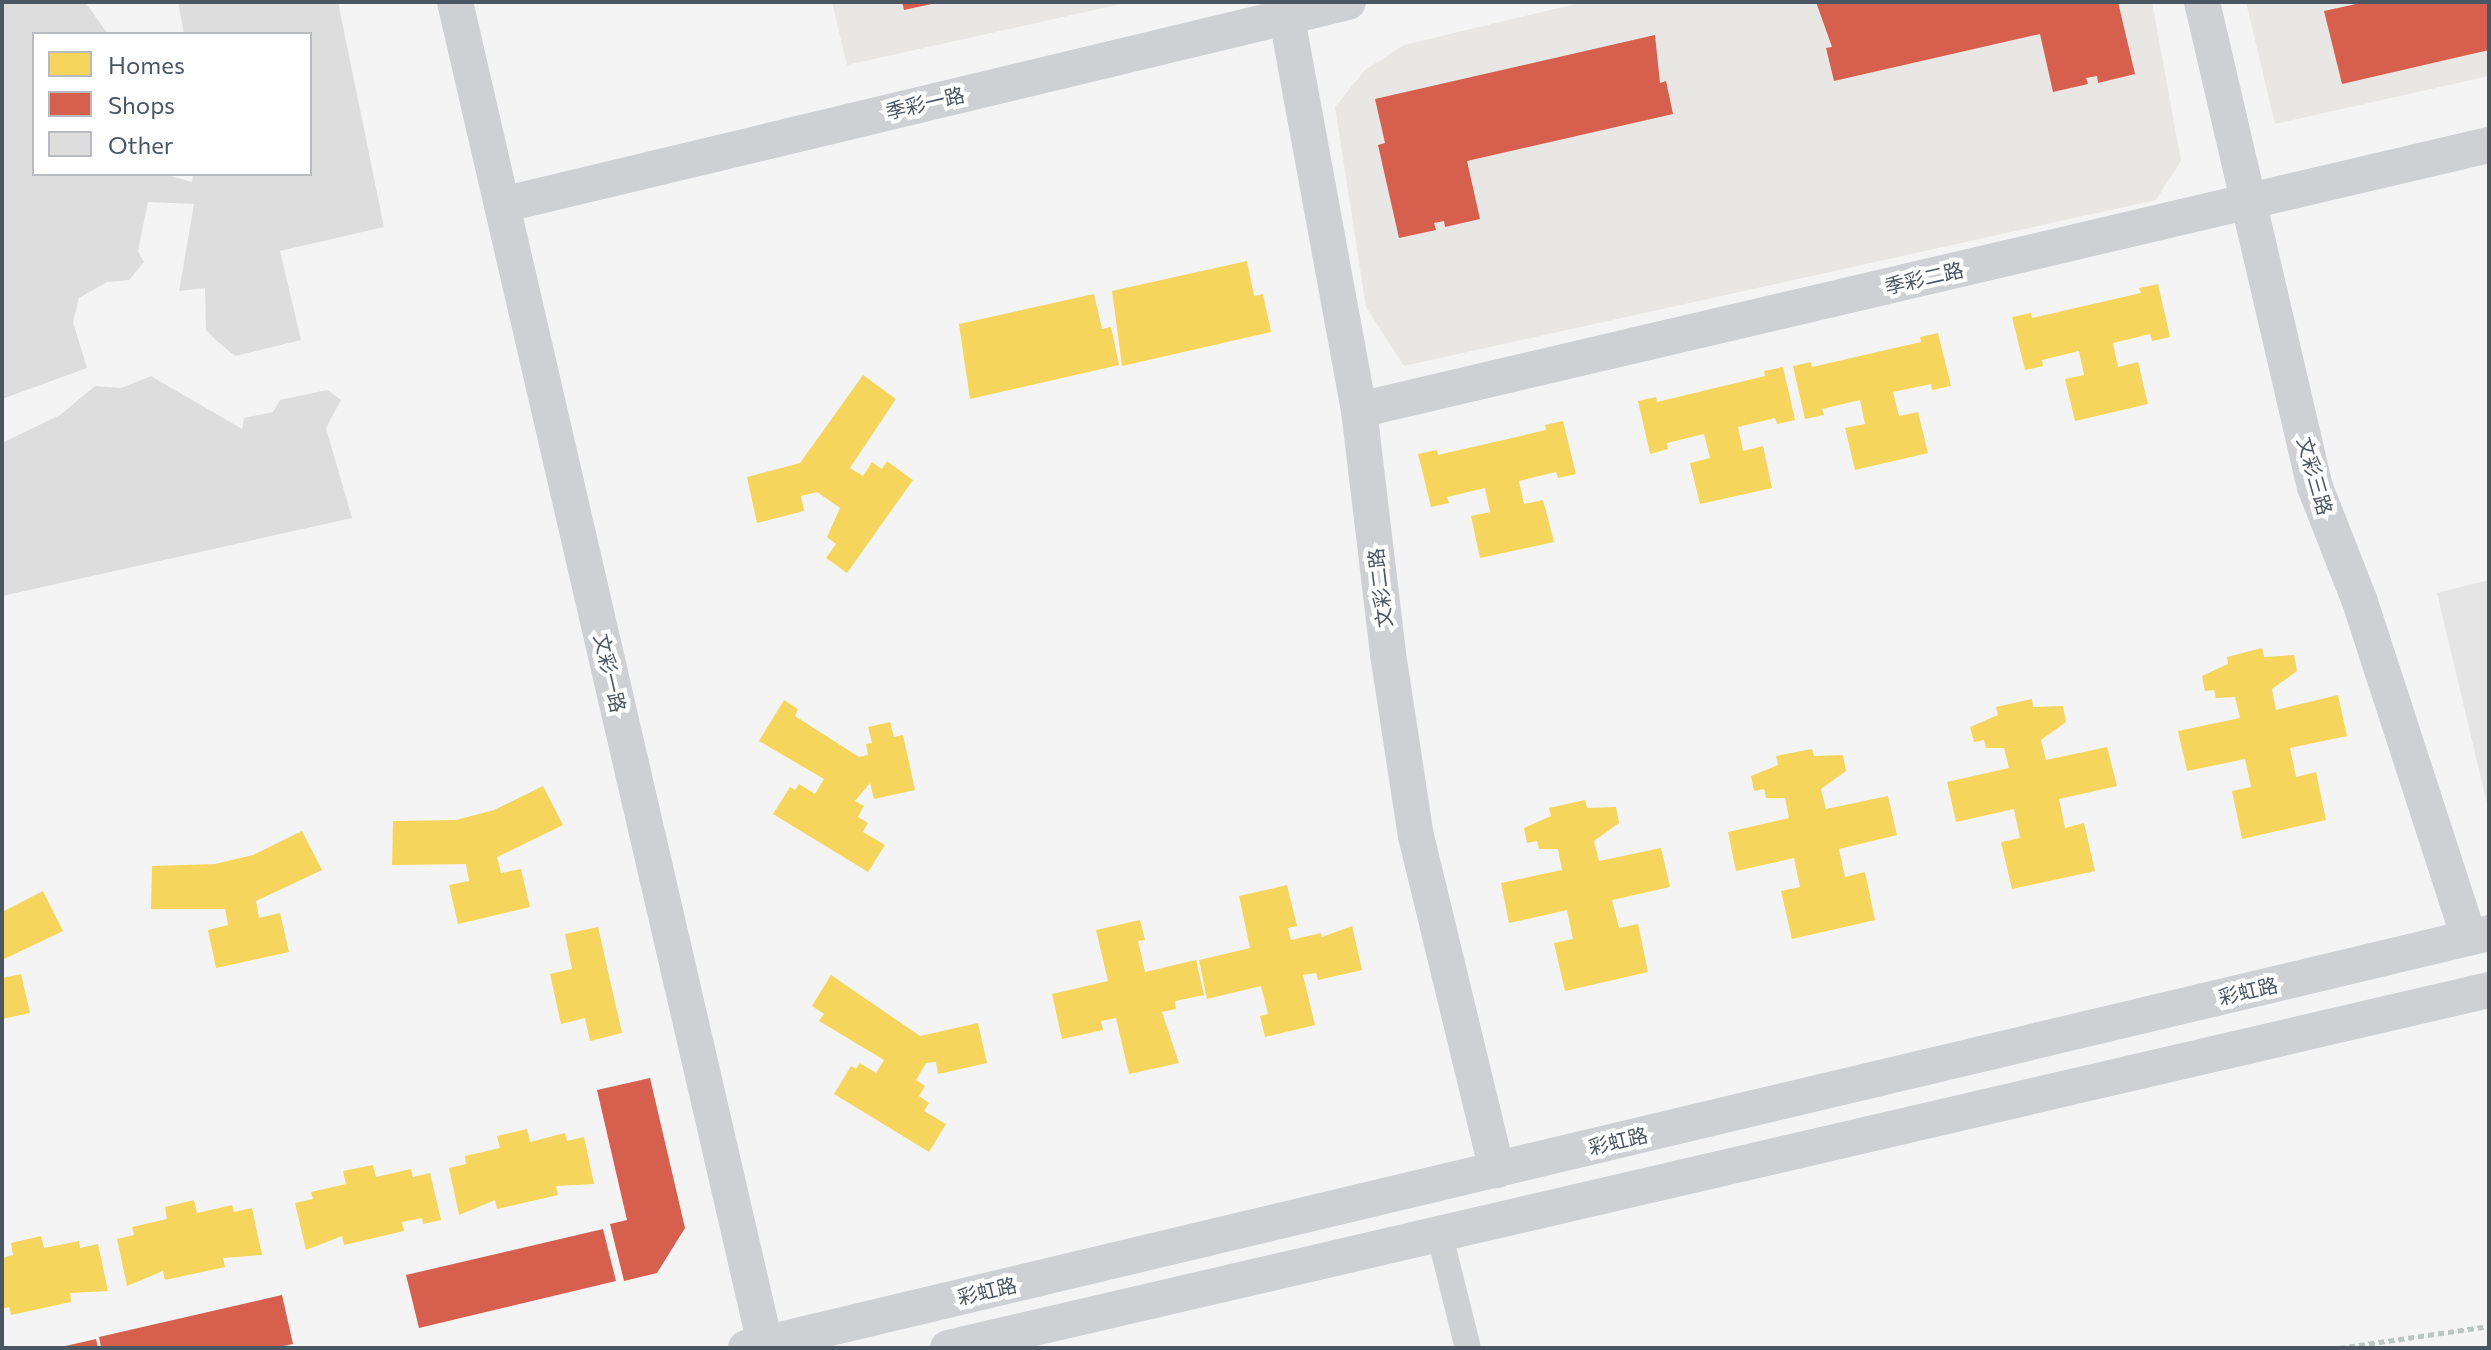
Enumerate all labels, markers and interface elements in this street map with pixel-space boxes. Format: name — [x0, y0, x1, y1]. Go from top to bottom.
legend — [32, 32, 312, 176]
text: Homes — [108, 50, 185, 79]
street label: 季彩一路 — [883, 82, 967, 124]
text: Shops — [108, 90, 175, 119]
text: Other — [108, 130, 173, 159]
street label: 季彩二路 — [1882, 257, 1966, 299]
street label: 文彩三路 — [2292, 434, 2338, 518]
street label: 文彩二路 — [1363, 547, 1397, 629]
street label: 文彩一路 — [589, 631, 631, 715]
street label: 彩虹路 — [2216, 973, 2280, 1009]
street label: 彩虹路 — [1586, 1123, 1650, 1159]
street label: 彩虹路 — [955, 1273, 1019, 1309]

